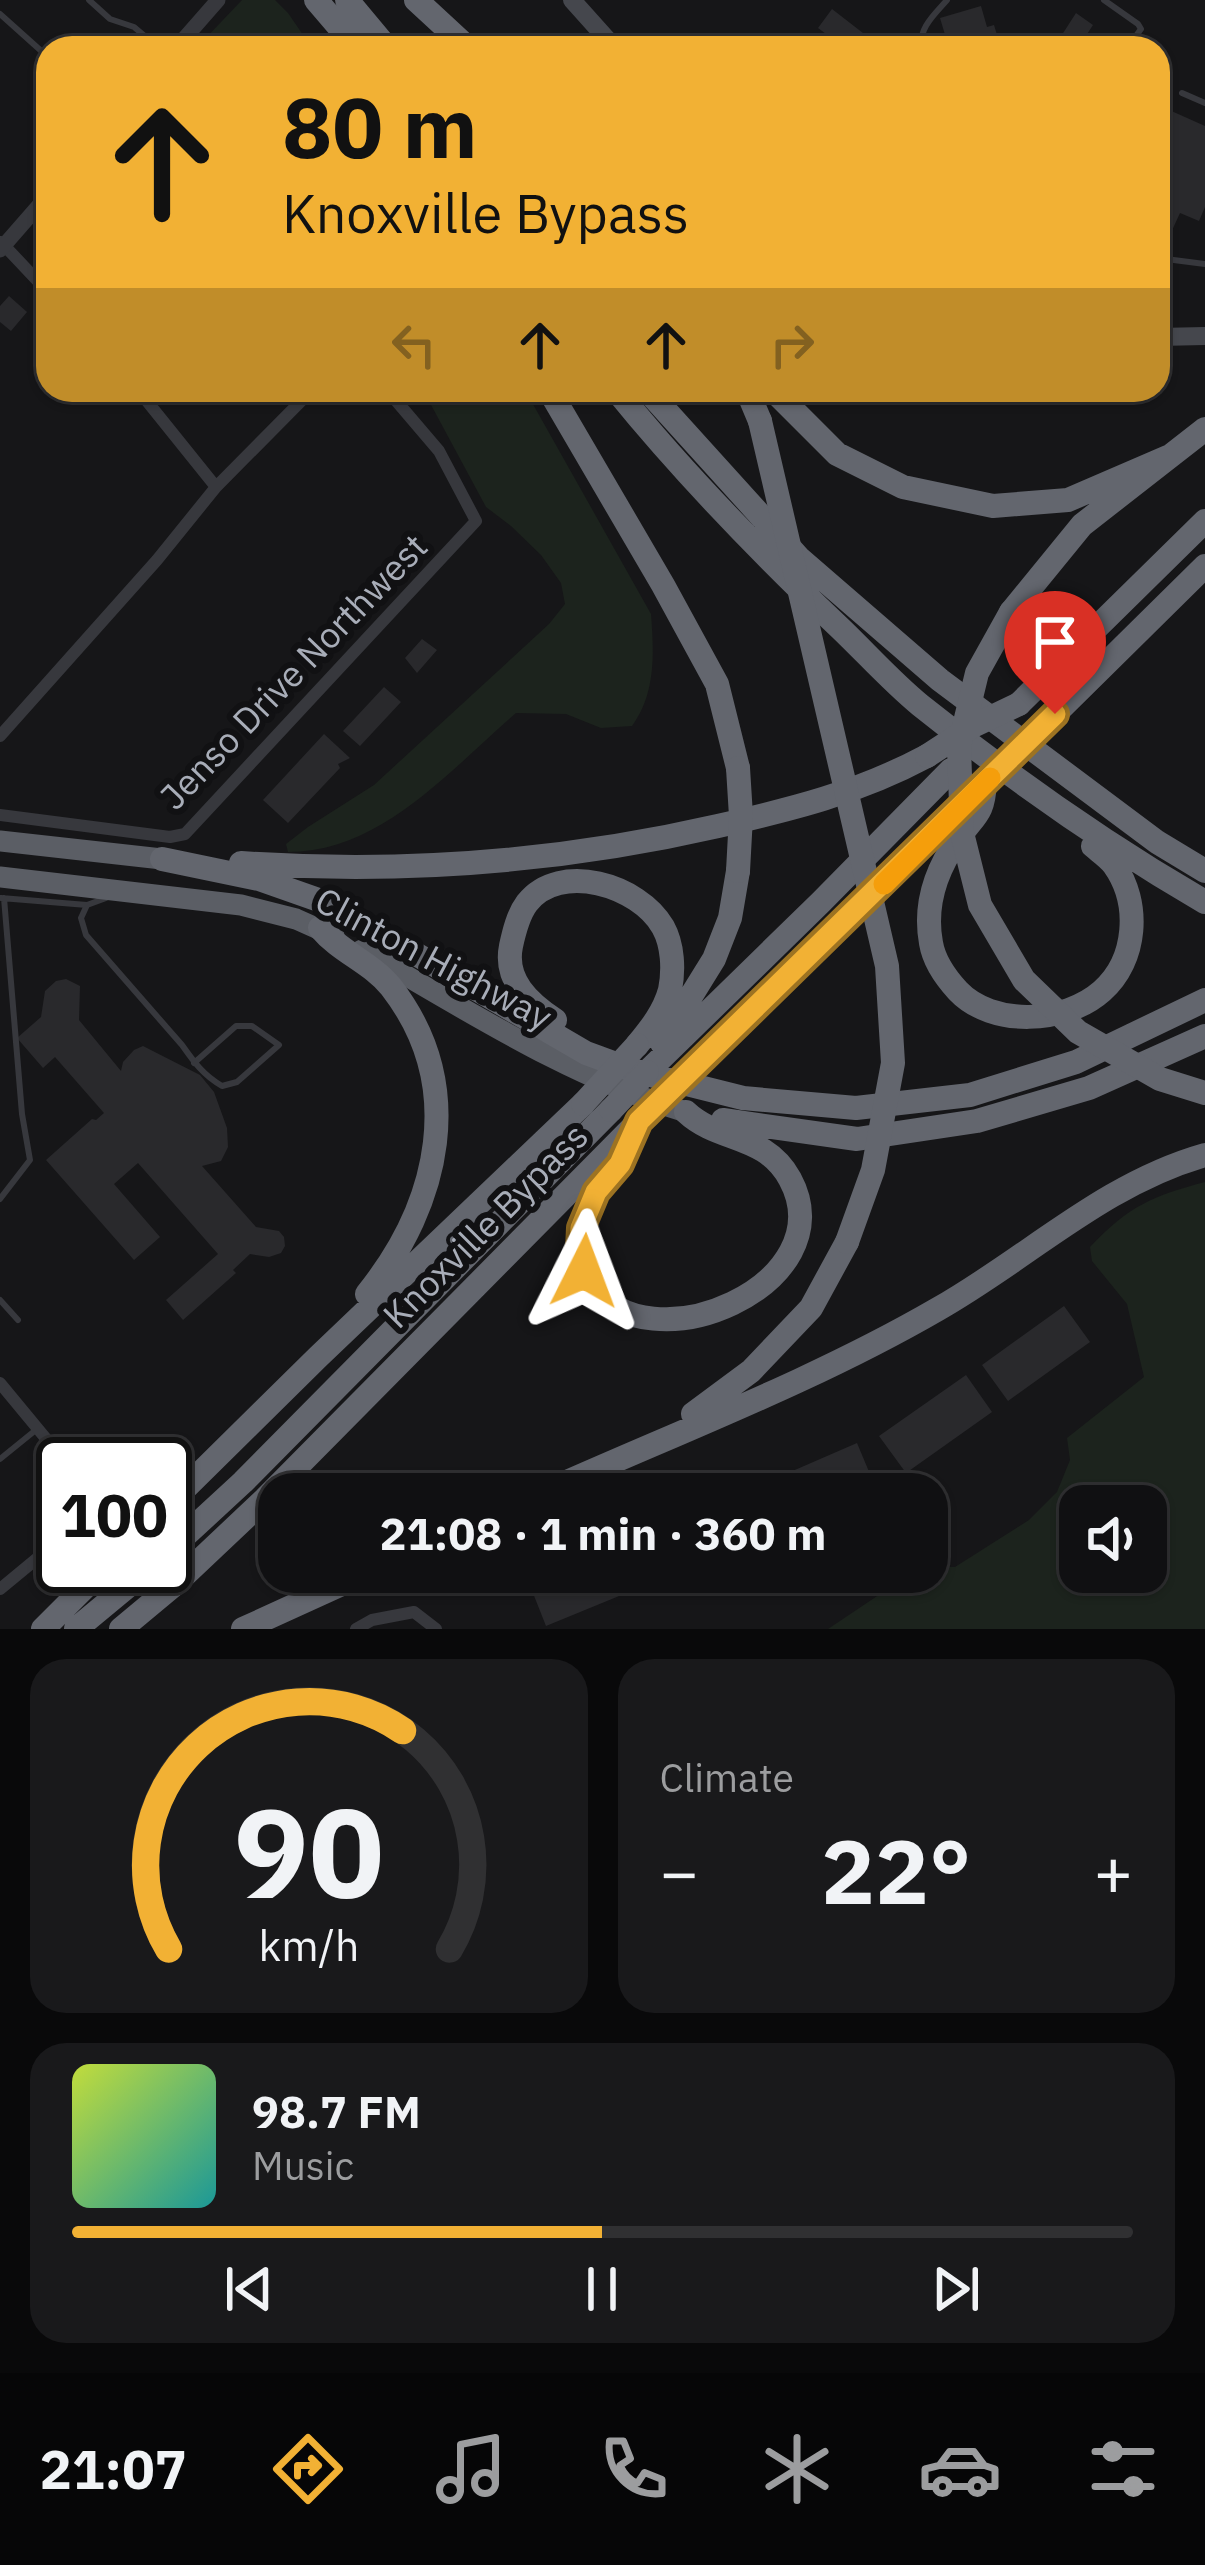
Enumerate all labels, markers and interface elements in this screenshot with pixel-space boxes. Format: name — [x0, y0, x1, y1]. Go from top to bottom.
text: 80 m — [282, 72, 478, 181]
icon: ahead — [84, 84, 240, 240]
text: Knoxville Bypass — [282, 178, 689, 248]
icon: left — [381, 312, 447, 378]
icon: ahead — [507, 312, 573, 378]
icon: ahead — [633, 312, 699, 378]
icon: right — [759, 312, 825, 378]
street label: Jenso Drive Northwest — [149, 523, 437, 819]
pin — [1004, 591, 1106, 714]
icon: arrive — [1022, 609, 1088, 675]
street label: Clinton Highway — [308, 876, 560, 1040]
street label: Knoxville Bypass — [372, 1112, 598, 1338]
position arrow — [521, 1208, 647, 1334]
speed limit sign: 100 — [36, 1437, 192, 1593]
map controls — [1059, 1485, 1167, 1593]
button: sound — [1059, 1485, 1167, 1593]
text: 21:08 · 1 min · 360 m — [380, 1504, 826, 1562]
text: Climate — [660, 1752, 794, 1803]
text: 90 — [234, 1770, 384, 1932]
text: 22° — [821, 1812, 971, 1929]
text: − — [660, 1828, 699, 1914]
text: + — [1093, 1828, 1133, 1914]
text: km/h — [258, 1917, 359, 1973]
text: 98.7 FM — [252, 2082, 421, 2140]
text: Music — [252, 2140, 354, 2191]
icon: previous — [216, 2256, 282, 2322]
icon: pause — [569, 2256, 635, 2322]
icon: next — [923, 2256, 989, 2322]
icon: directions — [266, 2427, 350, 2511]
icon: music — [429, 2427, 513, 2511]
icon: phone — [592, 2427, 676, 2511]
icon: climate — [755, 2427, 839, 2511]
icon: car — [918, 2427, 1002, 2511]
icon: filters — [1081, 2427, 1165, 2511]
text: 21:07 — [40, 2434, 187, 2504]

